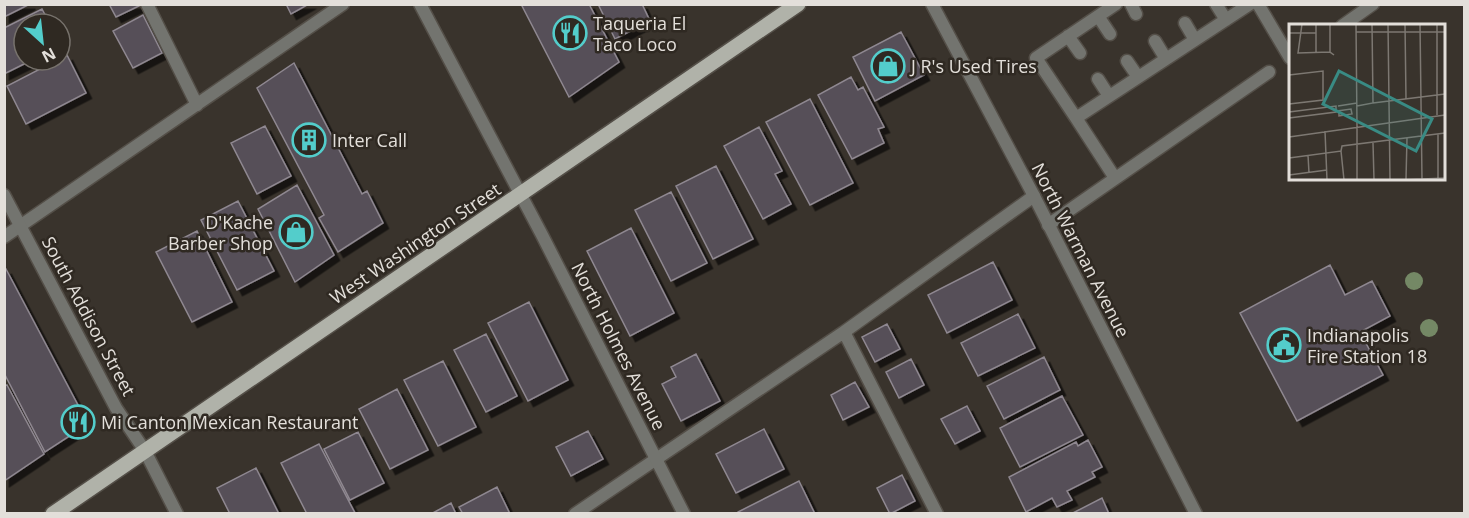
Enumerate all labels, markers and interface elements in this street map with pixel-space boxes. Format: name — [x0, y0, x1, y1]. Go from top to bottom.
place label: Taqueria El Taco Loco — [593, 11, 686, 56]
north arrow — [12, 12, 72, 72]
restaurant icon: Taqueria El Taco Loco — [552, 15, 588, 51]
inset map — [1289, 24, 1445, 180]
text: N — [38, 43, 60, 68]
shop icon: J R's Used Tires — [870, 48, 906, 84]
place label: J R's Used Tires — [909, 54, 1037, 78]
building icon: Inter Call — [291, 122, 327, 158]
place label: Inter Call — [332, 128, 407, 152]
street label: North Warman Avenue — [1027, 159, 1135, 341]
street label: West Washington Street — [325, 177, 505, 309]
place label: D'Kache Barber Shop — [168, 210, 273, 255]
shop icon: D'Kache Barber Shop — [278, 214, 314, 250]
street label: South Addison Street — [37, 232, 141, 400]
street label: North Holmes Avenue — [566, 258, 672, 434]
place label: Indianapolis Fire Station 18 — [1307, 323, 1427, 368]
public building icon: Indianapolis Fire Station 18 — [1266, 327, 1302, 363]
restaurant icon: Mi Canton Mexican Restaurant — [60, 404, 96, 440]
place label: Mi Canton Mexican Restaurant — [101, 410, 358, 434]

